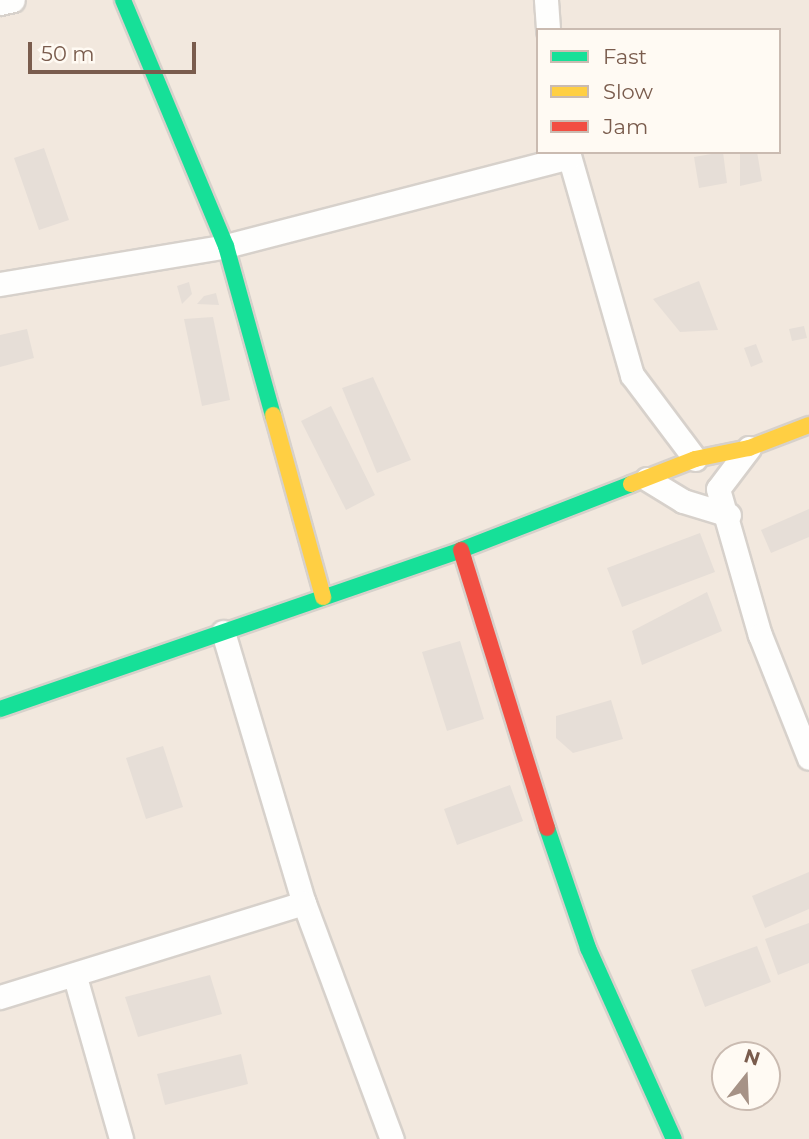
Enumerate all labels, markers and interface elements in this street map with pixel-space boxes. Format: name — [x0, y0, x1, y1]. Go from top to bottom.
scale bar — [32, 28, 200, 72]
legend — [536, 28, 781, 154]
text: 50 m — [41, 41, 95, 66]
text: Fast — [603, 44, 647, 69]
text: Slow — [603, 79, 653, 104]
text: Jam — [603, 114, 648, 139]
north arrow — [711, 1041, 781, 1111]
text: N — [741, 1044, 763, 1071]

